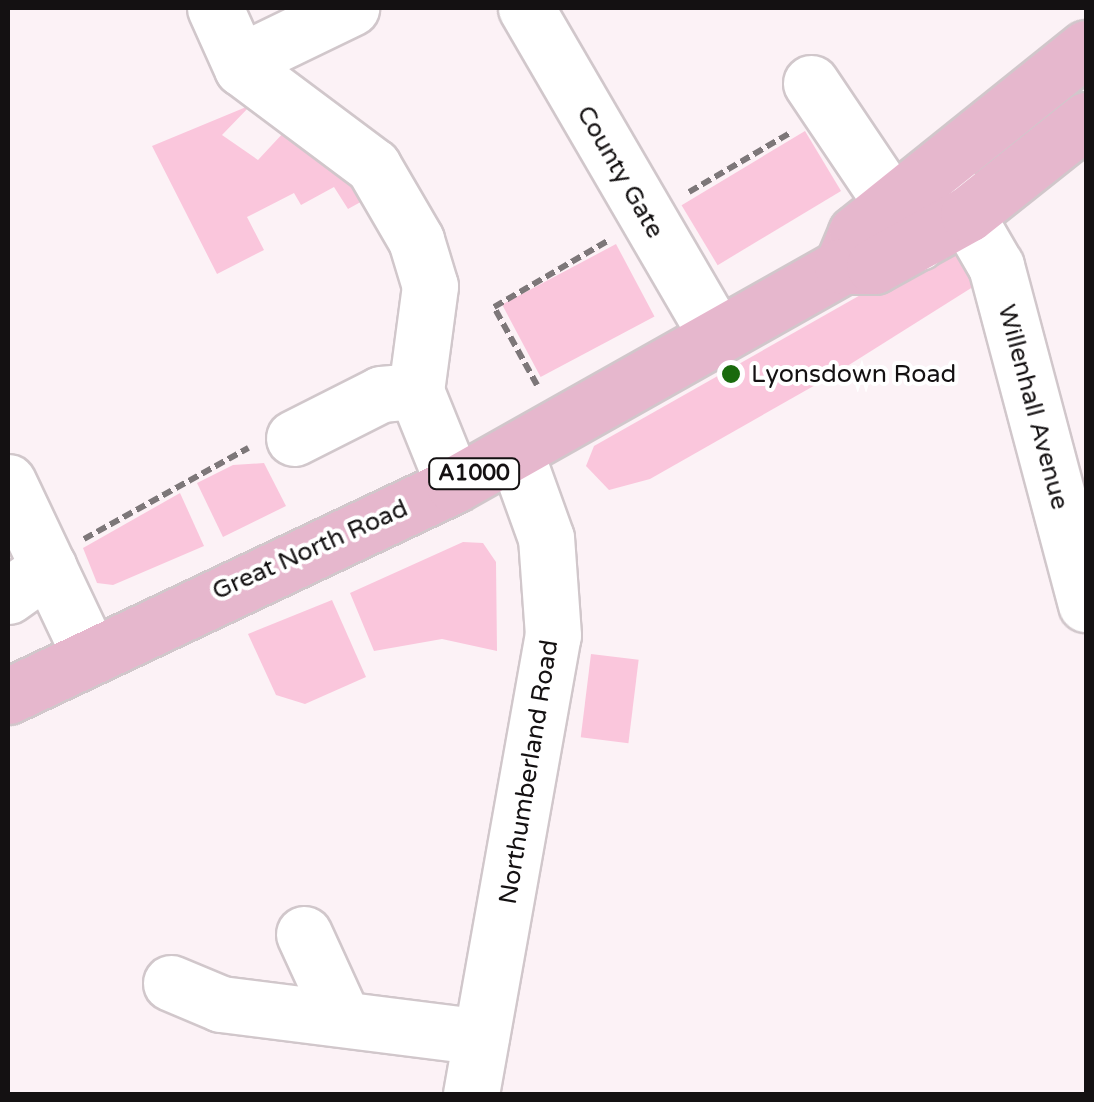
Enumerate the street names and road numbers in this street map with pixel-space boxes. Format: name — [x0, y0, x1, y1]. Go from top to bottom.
street label: County Gate — [570, 100, 670, 244]
street label: Willenhall Avenue — [991, 301, 1075, 513]
road number: A1000 — [426, 457, 522, 491]
street label: Great North Road — [208, 493, 412, 607]
street label: Northumberland Road — [493, 638, 565, 906]

